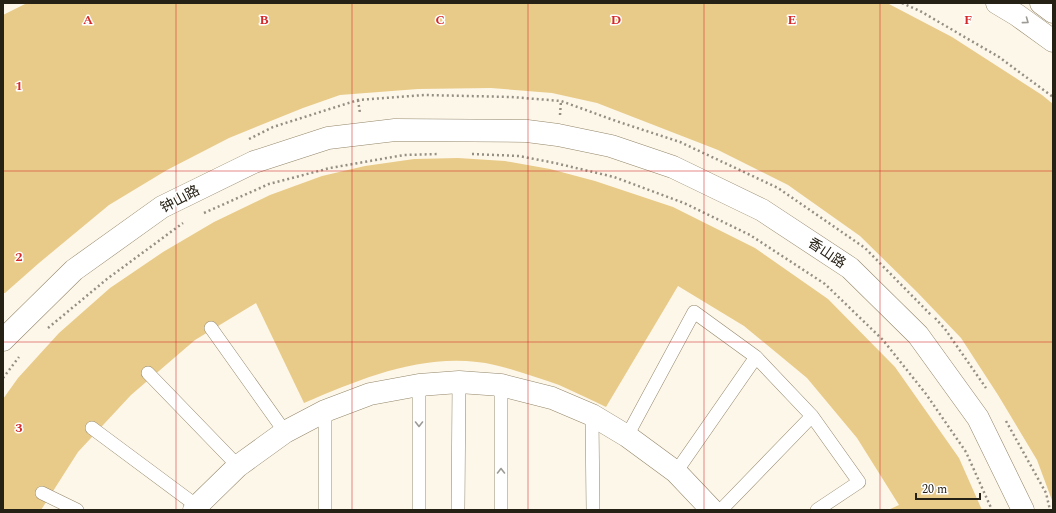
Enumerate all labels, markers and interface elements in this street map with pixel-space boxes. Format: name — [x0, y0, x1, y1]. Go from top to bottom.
text: A — [83, 10, 93, 30]
text: B — [259, 10, 269, 30]
text: C — [435, 10, 445, 30]
text: D — [611, 10, 621, 30]
text: E — [788, 10, 797, 30]
text: F — [964, 10, 972, 30]
one-way arrow — [1021, 16, 1028, 23]
text: 1 — [15, 76, 23, 96]
street label: 钟山路 — [157, 180, 203, 218]
street label: 香山路 — [804, 233, 850, 273]
text: 2 — [15, 247, 23, 267]
text: 3 — [15, 418, 23, 438]
one-way arrow — [415, 421, 423, 427]
one-way arrow — [497, 468, 505, 474]
scale bar — [916, 475, 980, 501]
text: 20 m — [922, 480, 947, 499]

